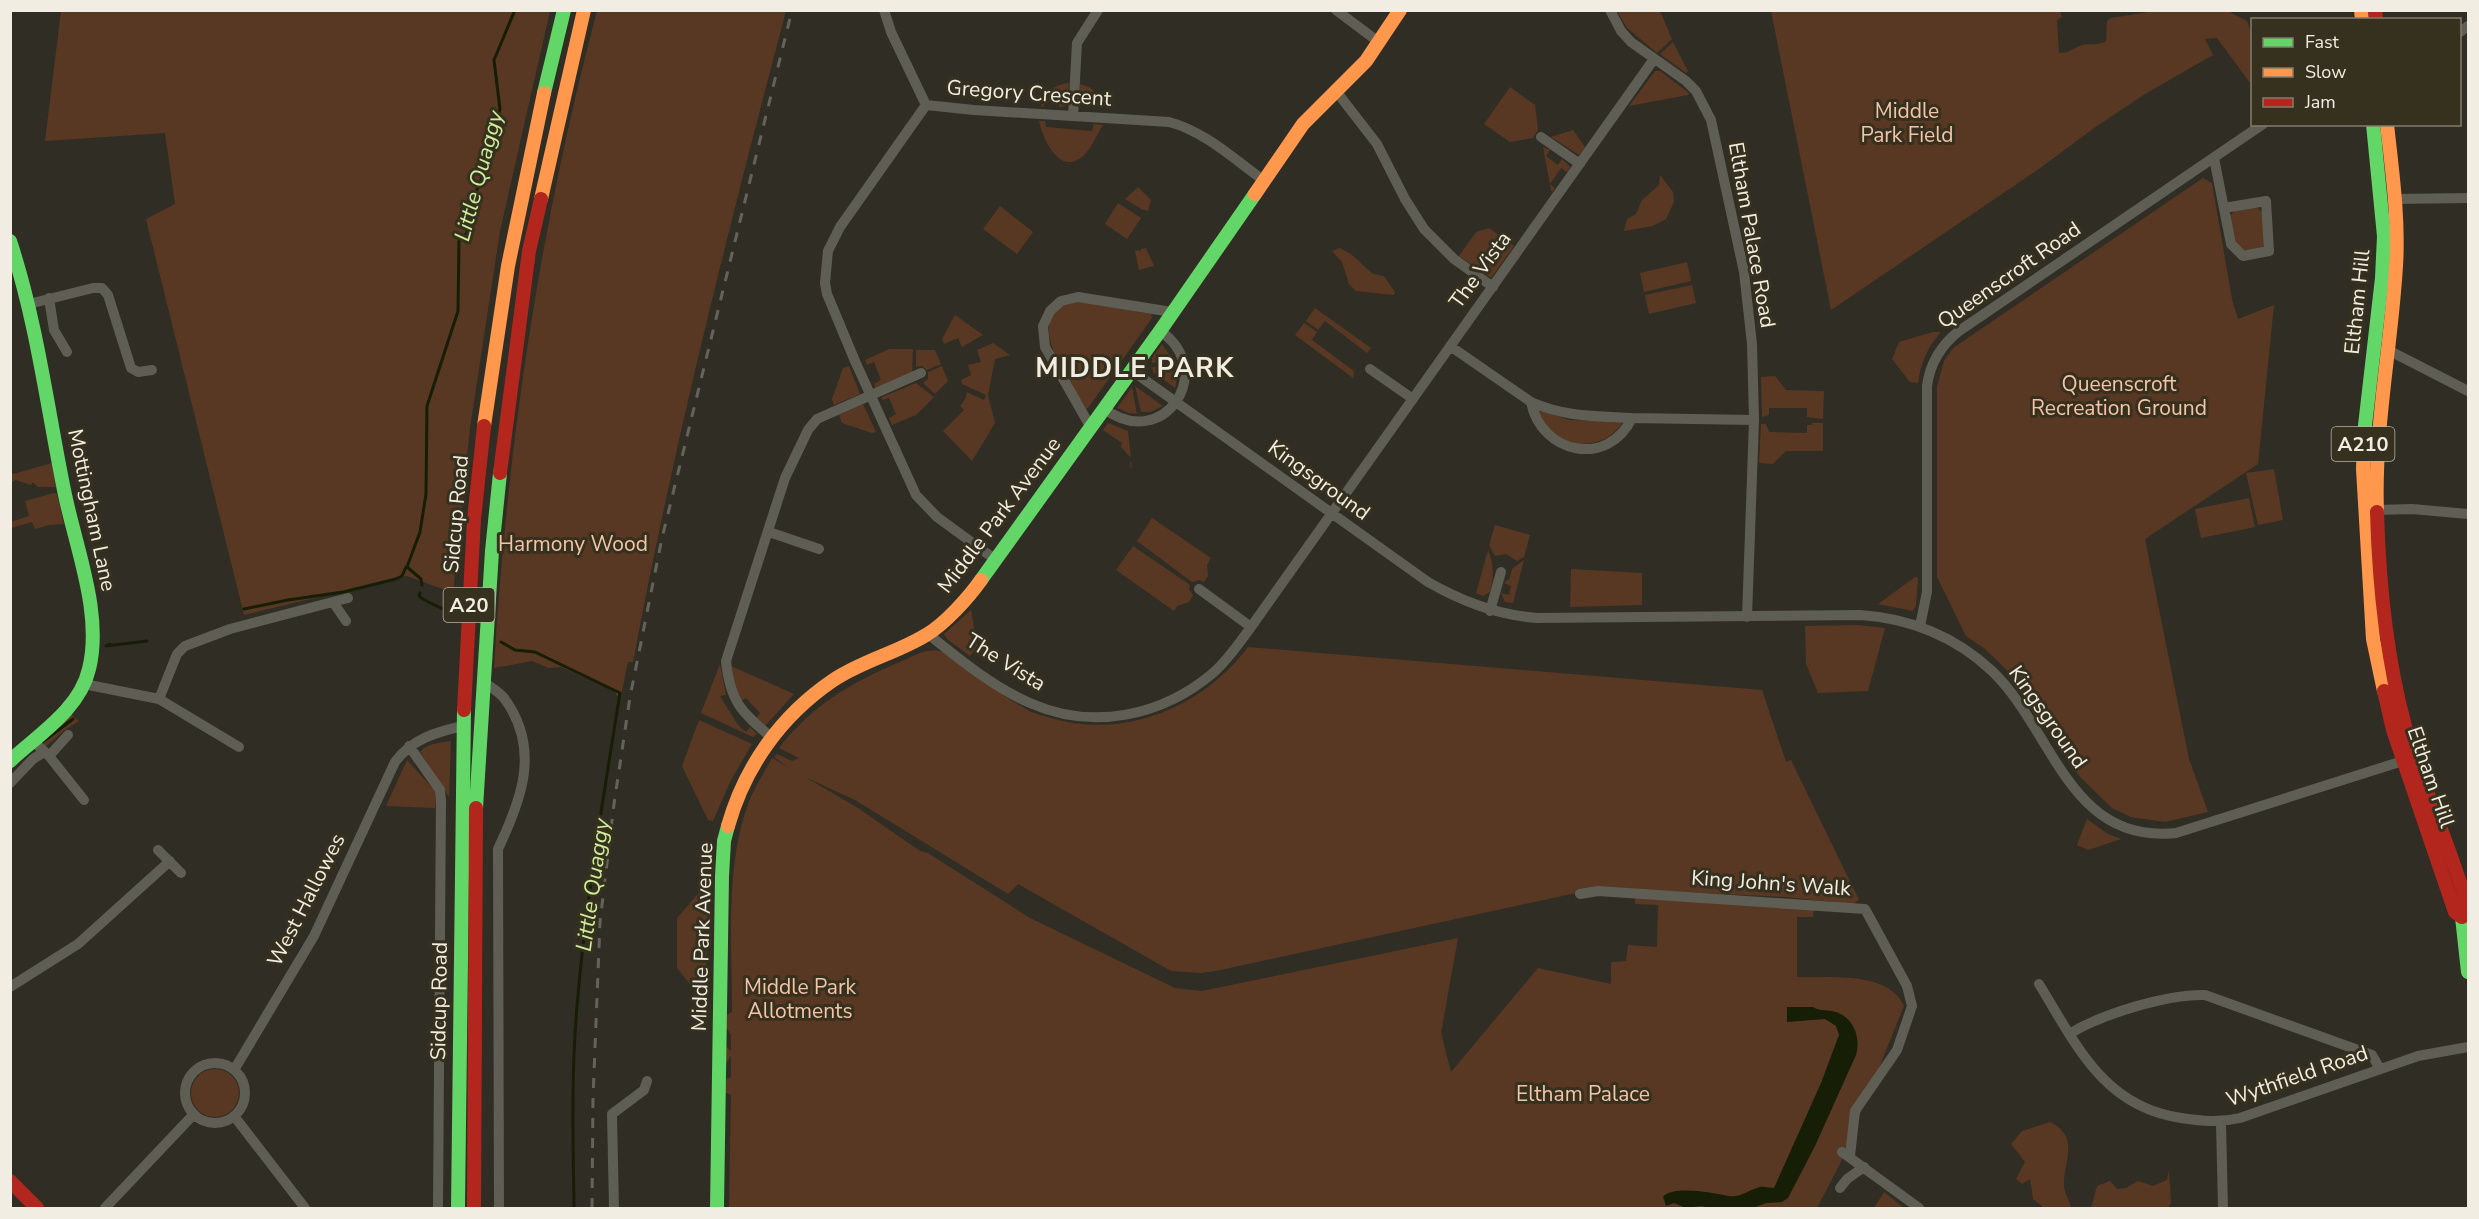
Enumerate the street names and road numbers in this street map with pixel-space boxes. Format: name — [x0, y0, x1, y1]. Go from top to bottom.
street label: Gregory Crescent — [946, 73, 1113, 113]
street label: Eltham Palace Road — [1722, 140, 1782, 330]
street label: Queenscroft Road — [1932, 215, 2086, 335]
street label: The Vista — [1443, 226, 1517, 314]
street label: Eltham Hill — [2338, 247, 2377, 356]
street label: Mottingham Lane — [61, 426, 123, 594]
road number: A210 — [2332, 427, 2394, 461]
street label: Middle Park Avenue — [931, 431, 1067, 599]
street label: Kingsground — [1262, 434, 1376, 526]
street label: Sidcup Road — [437, 454, 475, 574]
road number: A20 — [444, 588, 494, 622]
street label: The Vista — [961, 627, 1051, 697]
street label: Kingsground — [2002, 660, 2094, 774]
street label: Eltham Hill — [2401, 723, 2462, 832]
street label: West Hallowes — [260, 829, 352, 971]
street label: Middle Park Avenue — [685, 842, 719, 1032]
street label: King John's Walk — [1690, 863, 1852, 903]
street label: Sidcup Road — [424, 942, 454, 1060]
street label: Wythfield Road — [2222, 1039, 2372, 1113]

